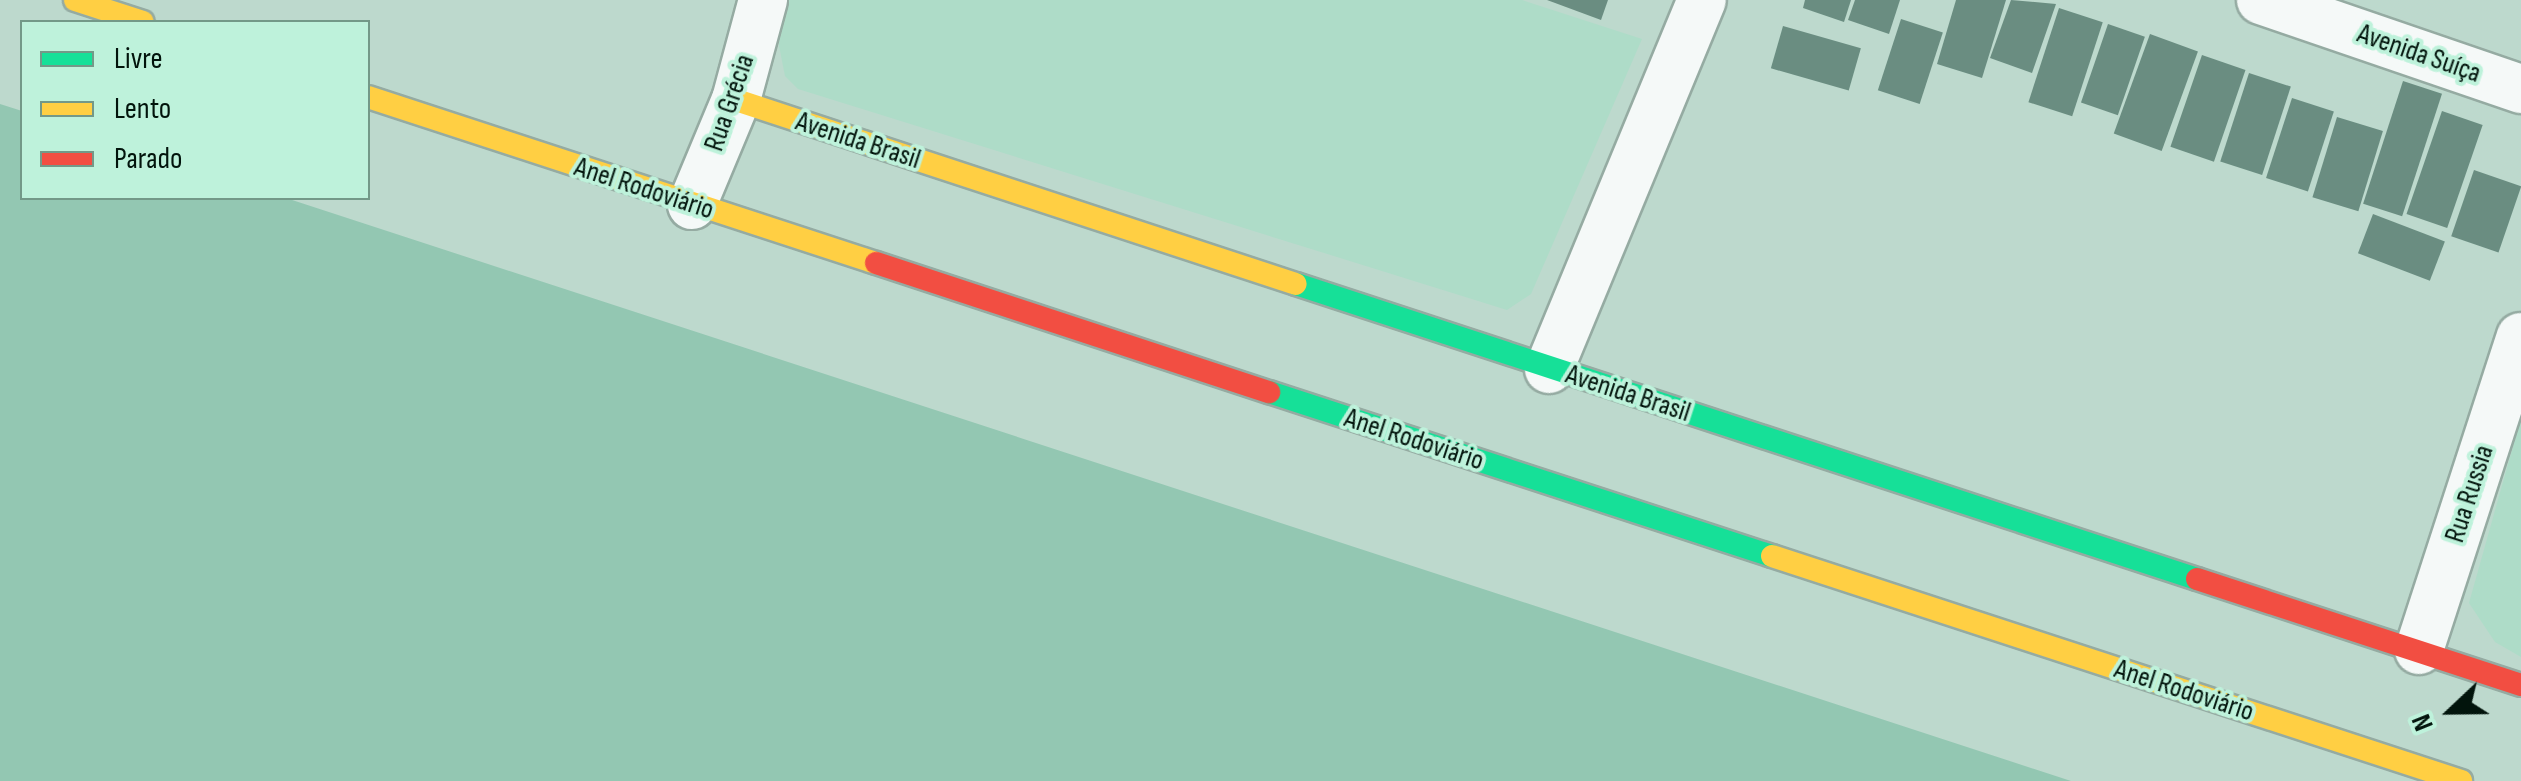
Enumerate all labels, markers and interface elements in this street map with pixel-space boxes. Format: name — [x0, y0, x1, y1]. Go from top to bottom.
street label: Avenida Suíça — [2353, 17, 2485, 91]
legend — [20, 20, 370, 200]
text: Livre — [114, 41, 162, 77]
street label: Rua Grécia — [698, 50, 762, 156]
text: Lento — [114, 91, 171, 127]
street label: Avenida Brasil — [792, 105, 924, 177]
text: Parado — [114, 141, 182, 177]
street label: Anel Rodoviário — [570, 151, 718, 227]
street label: Avenida Brasil — [1562, 358, 1694, 430]
street label: Anel Rodoviário — [1340, 402, 1488, 478]
street label: Rua Russia — [2439, 441, 2501, 547]
street label: Anel Rodoviário — [2110, 653, 2258, 729]
north arrow — [2401, 661, 2501, 761]
text: N — [2405, 709, 2441, 736]

